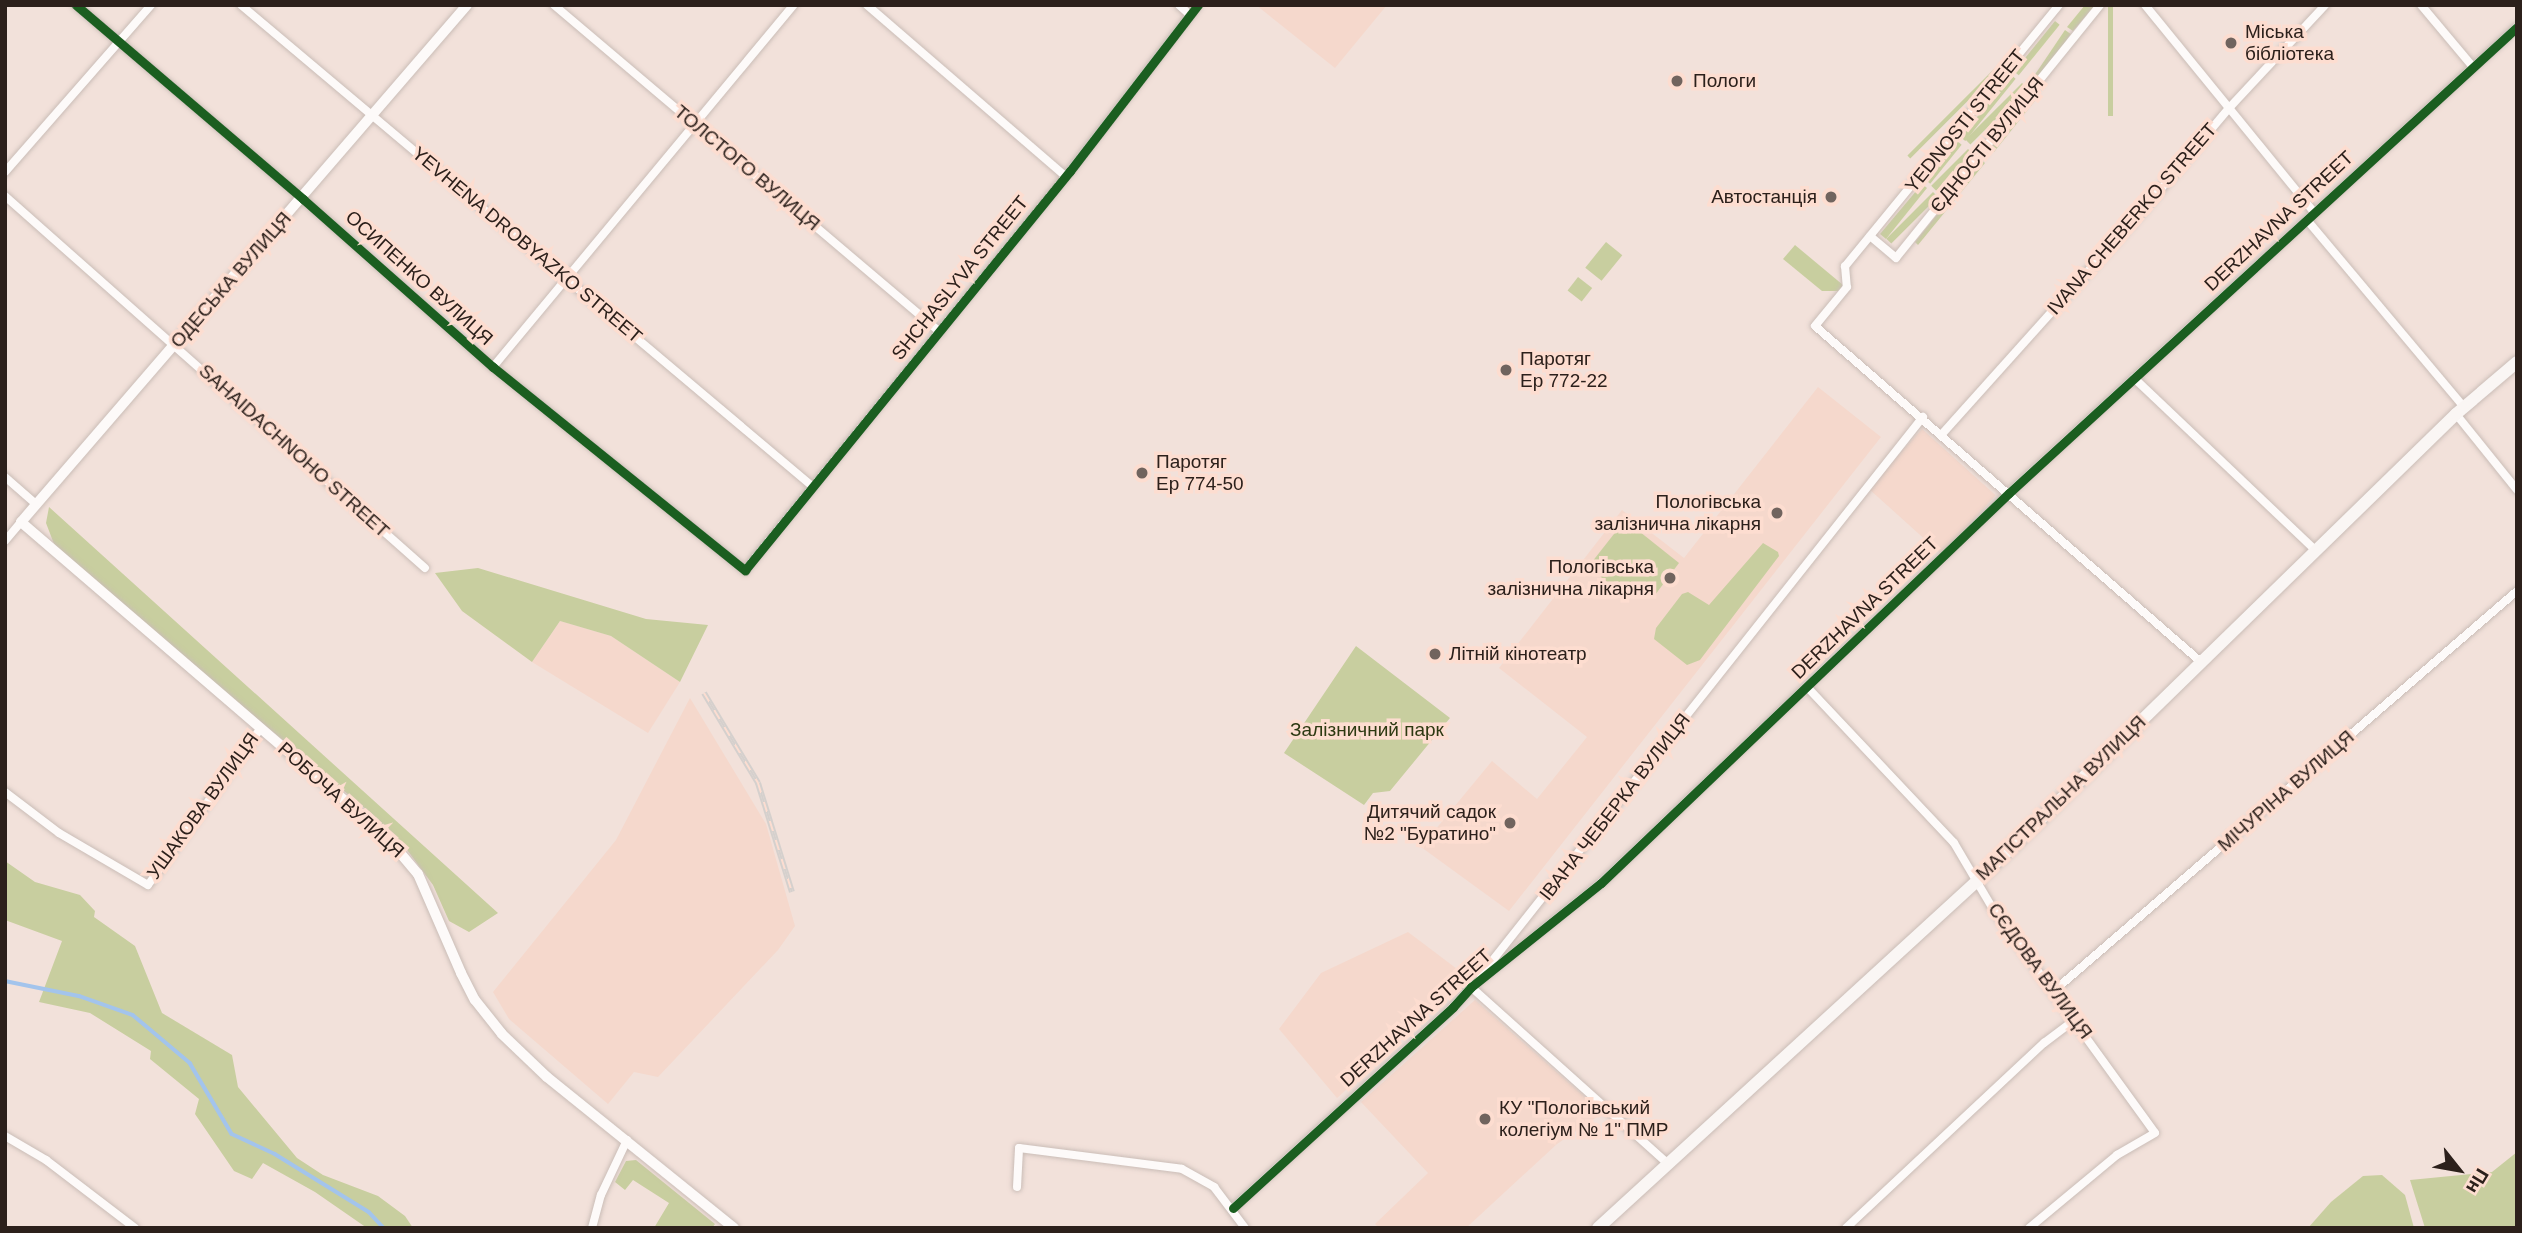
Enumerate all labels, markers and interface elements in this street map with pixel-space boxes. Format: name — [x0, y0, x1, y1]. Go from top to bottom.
place label: Міська бібліотека — [2245, 21, 2334, 65]
marker: Міська бібліотека — [2223, 35, 2239, 51]
street label: YEDNOSTI STREET — [1900, 45, 2030, 197]
place label: Пологи — [1693, 70, 1756, 92]
marker: Пологи — [1667, 71, 1687, 91]
street label: ЄДНОСТІ ВУЛИЦЯ — [1925, 73, 2049, 217]
street label: ТОЛСТОГО ВУЛИЦЯ — [670, 100, 824, 236]
street label: IVANA CHEBERKO STREET — [2042, 118, 2222, 320]
street label: YEVHENA DROBYAZKO STREET — [407, 142, 647, 348]
street label: DERZHAVNA STREET — [2200, 146, 2358, 296]
place label: Автостанція — [1711, 186, 1817, 208]
marker: Автостанція — [1823, 189, 1839, 205]
street label: SHCHASLYVA STREET — [887, 191, 1033, 365]
street label: ОСИПЕНКО ВУЛИЦЯ — [341, 206, 497, 350]
street label: ОДЕСЬКА ВУЛИЦЯ — [166, 207, 296, 353]
place label: Паротяг Ер 772-22 — [1520, 348, 1608, 392]
street label: SAHAIDACHNOHO STREET — [194, 360, 394, 542]
marker: Паротяг Ер 772-22 — [1498, 362, 1514, 378]
place label: Паротяг Ер 774-50 — [1156, 451, 1244, 495]
marker: Паротяг Ер 774-50 — [1134, 465, 1150, 481]
place label: Пологiвська залiзнична лiкарня — [1594, 491, 1761, 535]
marker: Пологiвська залiзнична лiкарня — [1767, 503, 1787, 523]
street label: DERZHAVNA STREET — [1787, 532, 1943, 684]
place label: Пологівська залізнична лікарня — [1487, 556, 1654, 600]
marker: Пологівська залізнична лікарня — [1660, 568, 1680, 588]
place label: Літній кінотеатр — [1449, 643, 1587, 665]
marker: Літній кінотеатр — [1427, 646, 1443, 662]
street label: ІВАНА ЧЕБЕРКА ВУЛИЦЯ — [1535, 709, 1695, 905]
street label: МАГІСТРАЛЬНА ВУЛИЦЯ — [1971, 711, 2151, 885]
park label: Залізничний парк — [1290, 719, 1444, 741]
street label: МІЧУРІНА ВУЛИЦЯ — [2213, 726, 2359, 856]
street label: УШАКОВА ВУЛИЦЯ — [142, 728, 264, 884]
street label: РОБОЧА ВУЛИЦЯ — [273, 737, 409, 863]
place label: Дитячий садок №2 "Буратино" — [1364, 801, 1496, 845]
marker: Дитячий садок №2 "Буратино" — [1502, 815, 1518, 831]
street label: СЄДОВА ВУЛИЦЯ — [1983, 899, 2097, 1043]
street label: DERZHAVNA STREET — [1336, 944, 1496, 1092]
place label: КУ "Пологівський колегіум № 1" ПМР — [1499, 1097, 1669, 1141]
marker: КУ "Пологівський колегіум № 1" ПМР — [1477, 1111, 1493, 1127]
north arrow — [2424, 1135, 2494, 1205]
text: Пн — [2462, 1165, 2493, 1197]

